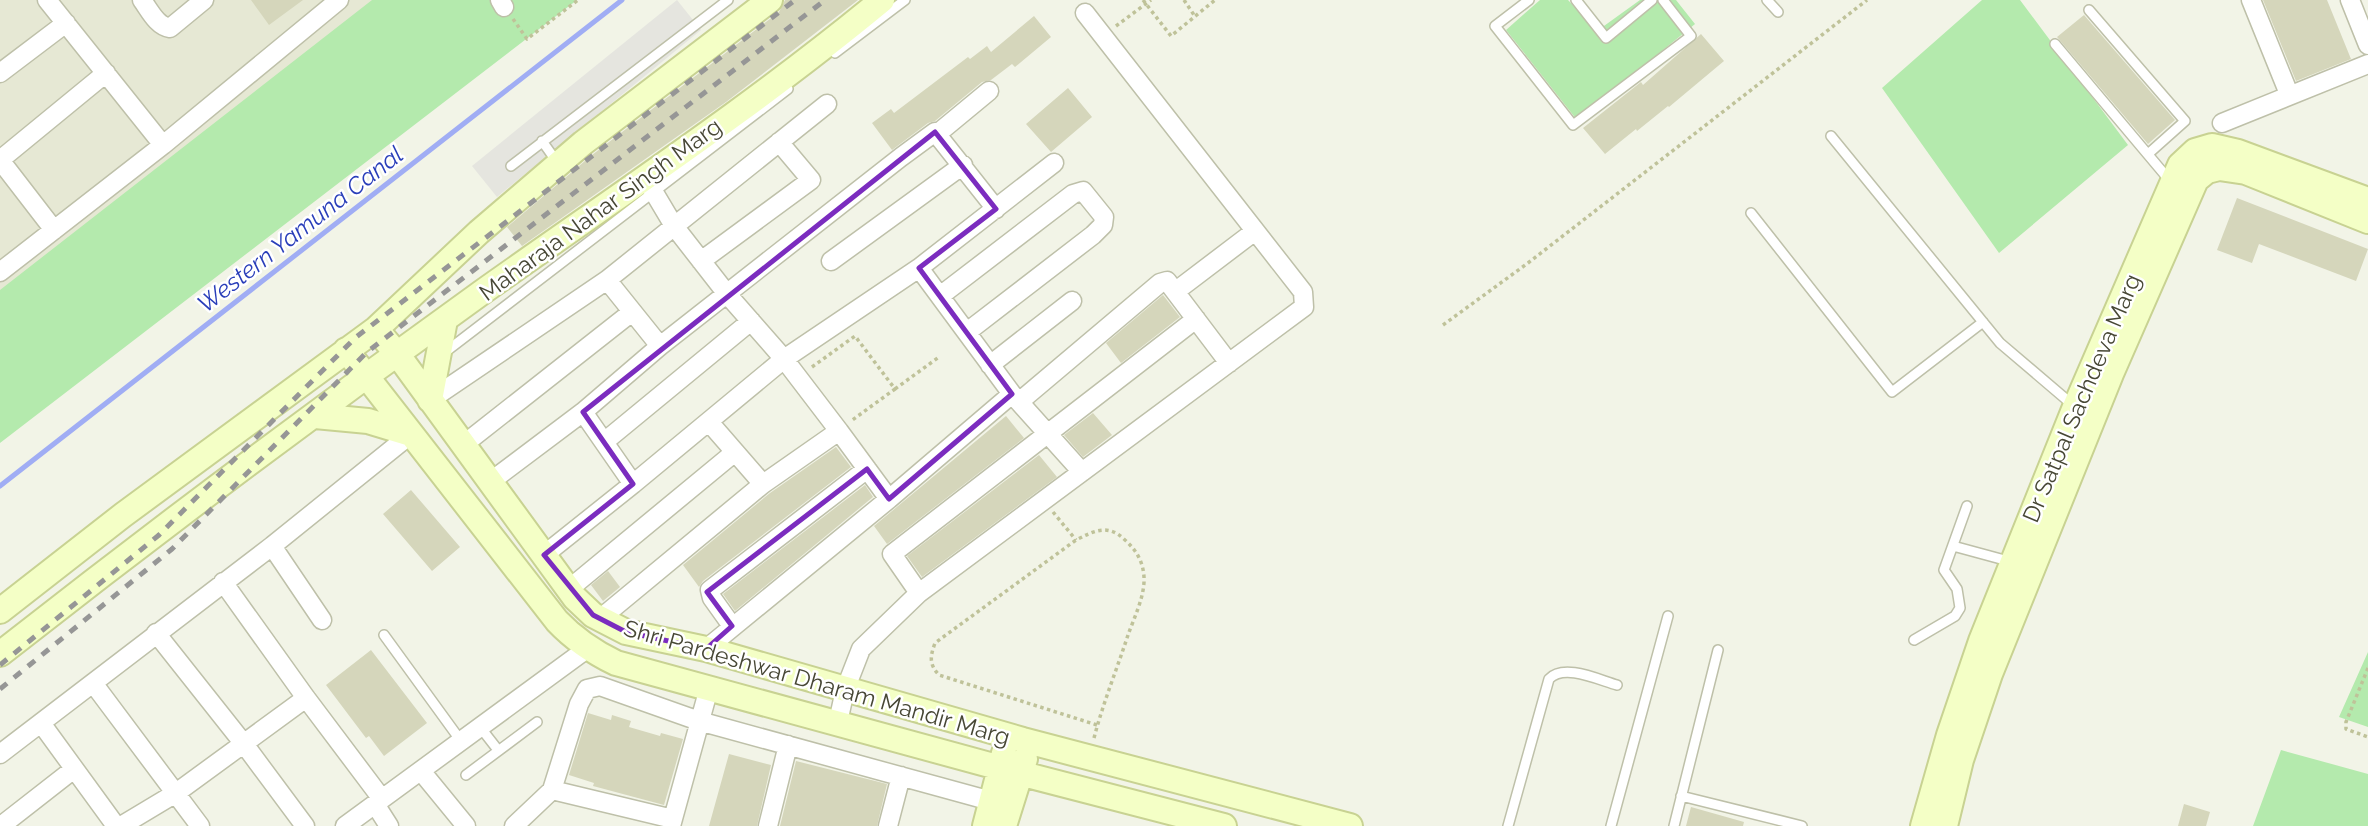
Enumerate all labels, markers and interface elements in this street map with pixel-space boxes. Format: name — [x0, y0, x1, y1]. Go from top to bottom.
street label: Maharaja Nahar Singh Marg — [474, 112, 726, 306]
water label: Western Yamuna Canal — [191, 140, 409, 318]
street label: Dr Satpal Sachdeva Marg — [2016, 270, 2146, 526]
street label: Shri Pardeshwar Dharam Mandir Marg — [621, 614, 1013, 750]

